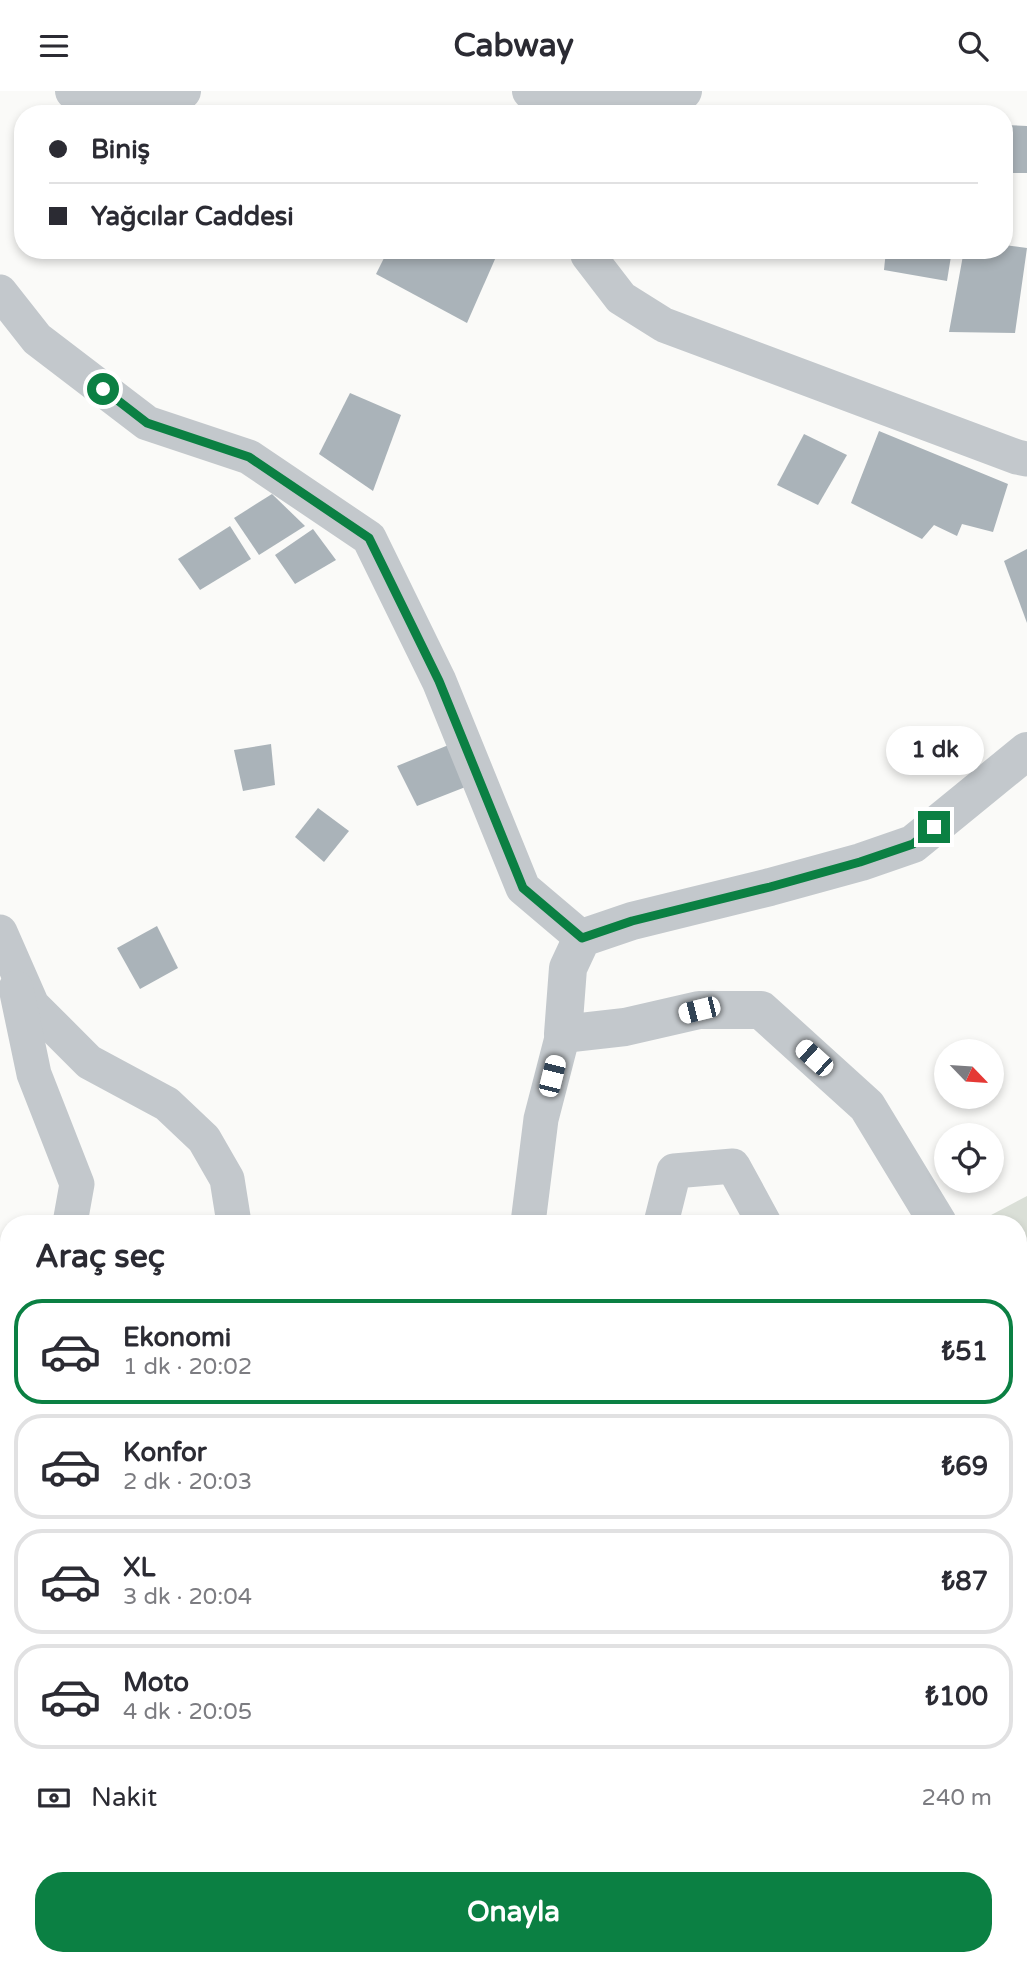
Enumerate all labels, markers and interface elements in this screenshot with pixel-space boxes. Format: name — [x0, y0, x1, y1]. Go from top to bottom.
icon: menu — [35, 27, 73, 65]
text: Cabway — [453, 27, 574, 65]
icon: search — [954, 27, 992, 65]
text: Biniş — [91, 134, 150, 165]
text: Yağcılar Caddesi — [91, 201, 294, 232]
route start — [87, 373, 119, 405]
callout: 1 dk — [885, 725, 983, 775]
text: 1 dk — [911, 736, 959, 764]
route end — [918, 811, 950, 843]
car — [677, 995, 722, 1025]
car — [792, 1036, 837, 1080]
north arrow — [934, 1039, 1004, 1109]
map controls — [934, 1039, 1004, 1193]
car — [537, 1053, 568, 1099]
button: locate — [934, 1123, 1004, 1193]
text: Araç seç — [35, 1238, 165, 1276]
icon: car — [39, 1320, 102, 1383]
text: Ekonomi — [123, 1322, 231, 1353]
text: ₺51 — [942, 1336, 988, 1367]
text: 1 dk · 20:02 — [123, 1353, 252, 1381]
icon: car — [39, 1435, 102, 1498]
text: Konfor — [123, 1437, 207, 1468]
text: ₺69 — [942, 1451, 988, 1482]
text: 2 dk · 20:03 — [123, 1468, 252, 1496]
icon: car — [39, 1550, 102, 1613]
text: XL — [123, 1552, 155, 1583]
text: ₺87 — [942, 1566, 988, 1597]
text: 3 dk · 20:04 — [123, 1583, 252, 1611]
icon: car — [39, 1665, 102, 1728]
text: Moto — [123, 1667, 189, 1698]
text: ₺100 — [925, 1681, 988, 1712]
text: 4 dk · 20:05 — [123, 1698, 252, 1726]
icon: cash — [35, 1779, 73, 1817]
text: Nakit — [91, 1782, 157, 1813]
text: 240 m — [922, 1784, 992, 1812]
button: Onayla — [35, 1872, 992, 1952]

